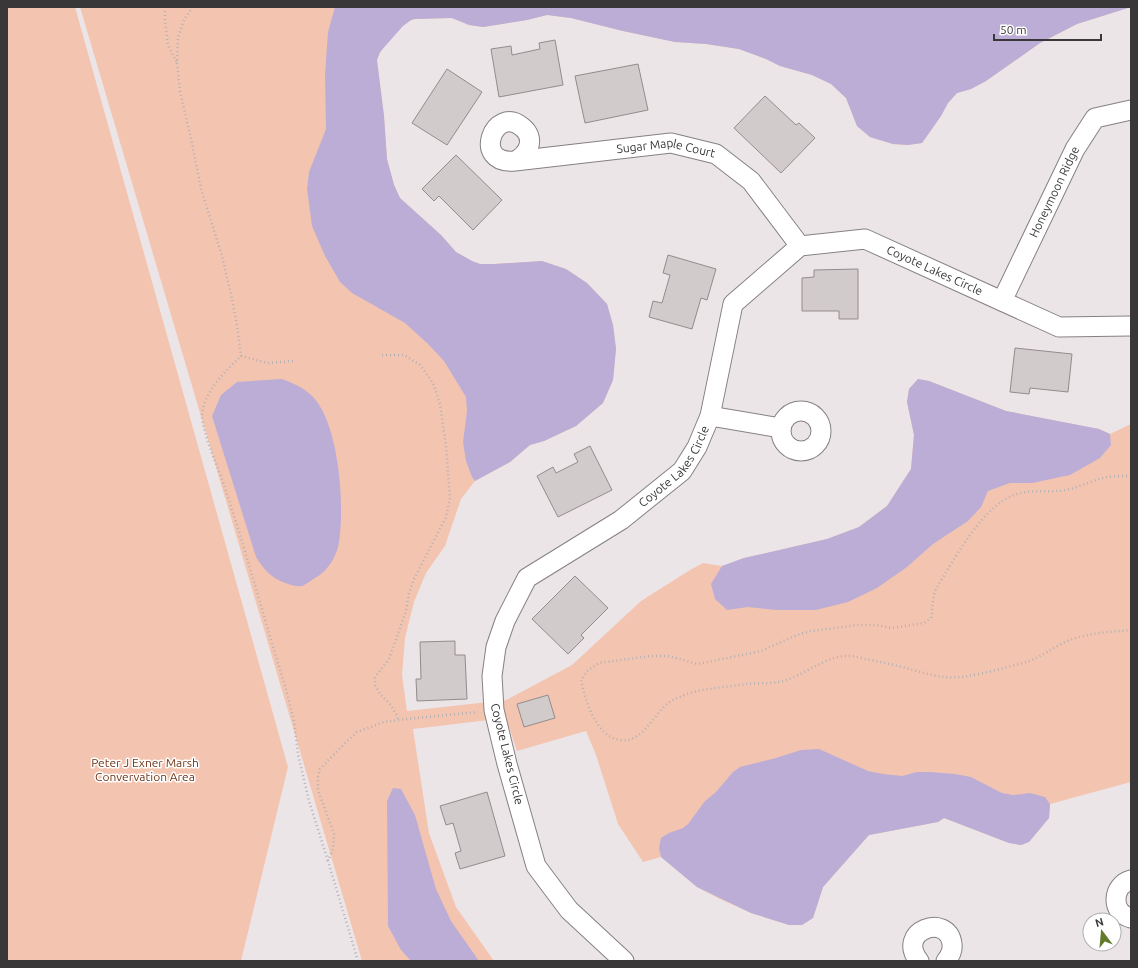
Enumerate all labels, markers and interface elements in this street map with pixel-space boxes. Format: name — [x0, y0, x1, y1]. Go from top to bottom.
scale bar — [994, 16, 1101, 42]
text: 50 m — [1000, 23, 1027, 36]
street label: Sugar Maple Court — [616, 136, 717, 160]
street label: Honeymoon Ridge — [1026, 144, 1081, 239]
street label: Coyote Lakes Circle — [885, 243, 985, 298]
street label: Coyote Lakes Circle — [636, 424, 711, 509]
street label: Coyote Lakes Circle — [489, 702, 526, 806]
park label: Peter J Exner Marsh Convervation Area — [91, 756, 199, 783]
north arrow — [1082, 912, 1122, 952]
text: N — [1094, 915, 1105, 929]

